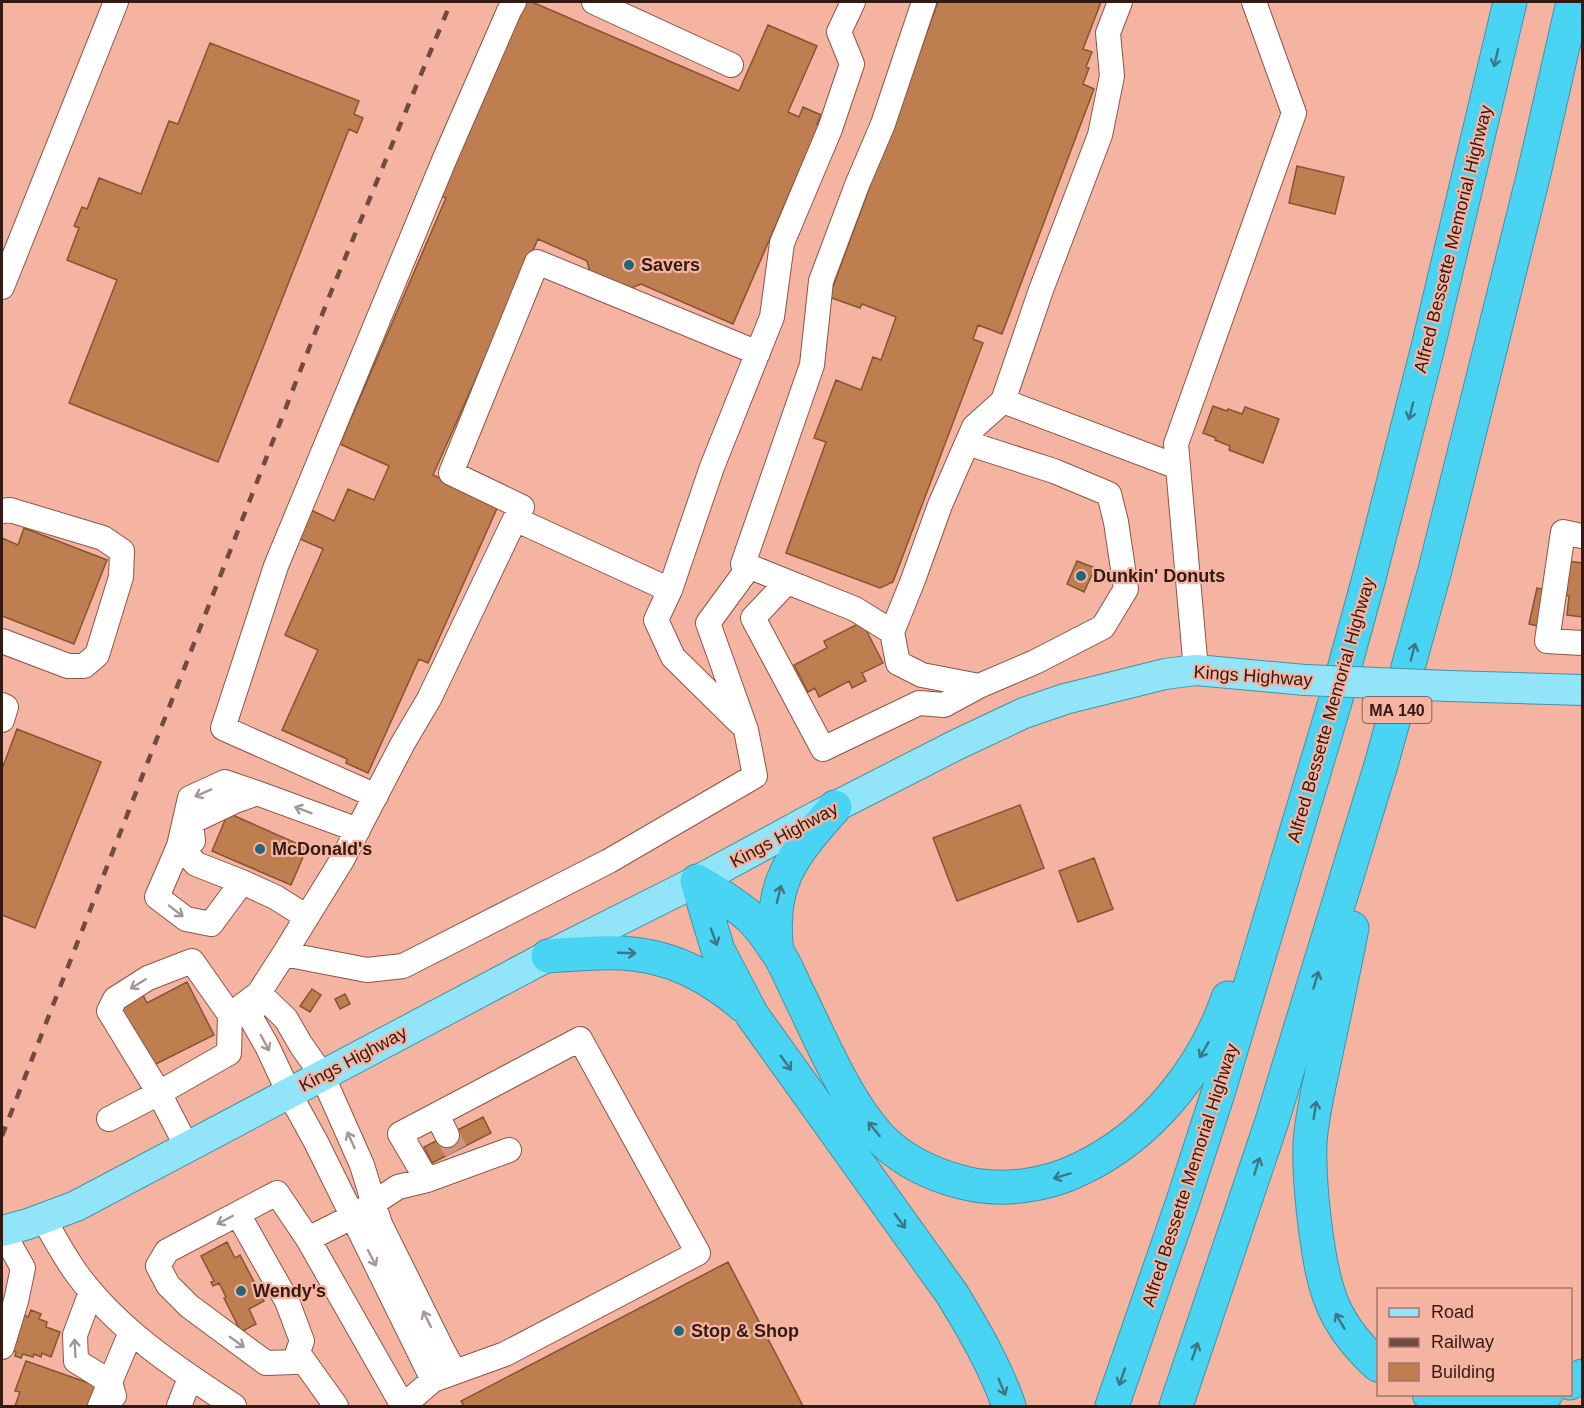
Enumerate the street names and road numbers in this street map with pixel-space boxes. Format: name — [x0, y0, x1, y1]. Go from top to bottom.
street label: Alfred Bessette Memorial Highway — [1410, 103, 1496, 375]
street label: Alfred Bessette Memorial Highway — [1283, 575, 1379, 845]
street label: Kings Highway — [1193, 662, 1313, 690]
road number: MA 140 — [1362, 697, 1432, 723]
street label: Kings Highway — [727, 798, 841, 872]
street label: Kings Highway — [296, 1022, 410, 1096]
street label: Alfred Bessette Memorial Highway — [1138, 1041, 1242, 1309]

